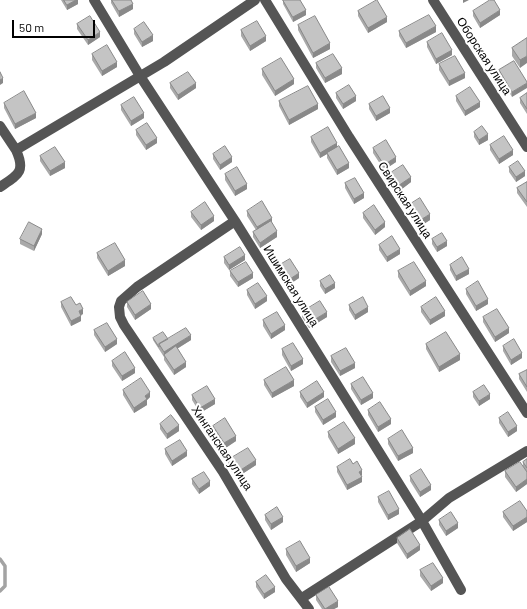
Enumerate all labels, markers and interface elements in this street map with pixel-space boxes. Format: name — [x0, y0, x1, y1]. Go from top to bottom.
scale bar — [14, 12, 97, 38]
street label: Оборская улица — [454, 14, 514, 98]
text: 50 m — [19, 20, 44, 34]
street label: Свирская улица — [375, 159, 435, 241]
street label: Ишимская улица — [260, 243, 322, 329]
street label: Хинганская улица — [188, 403, 256, 493]

